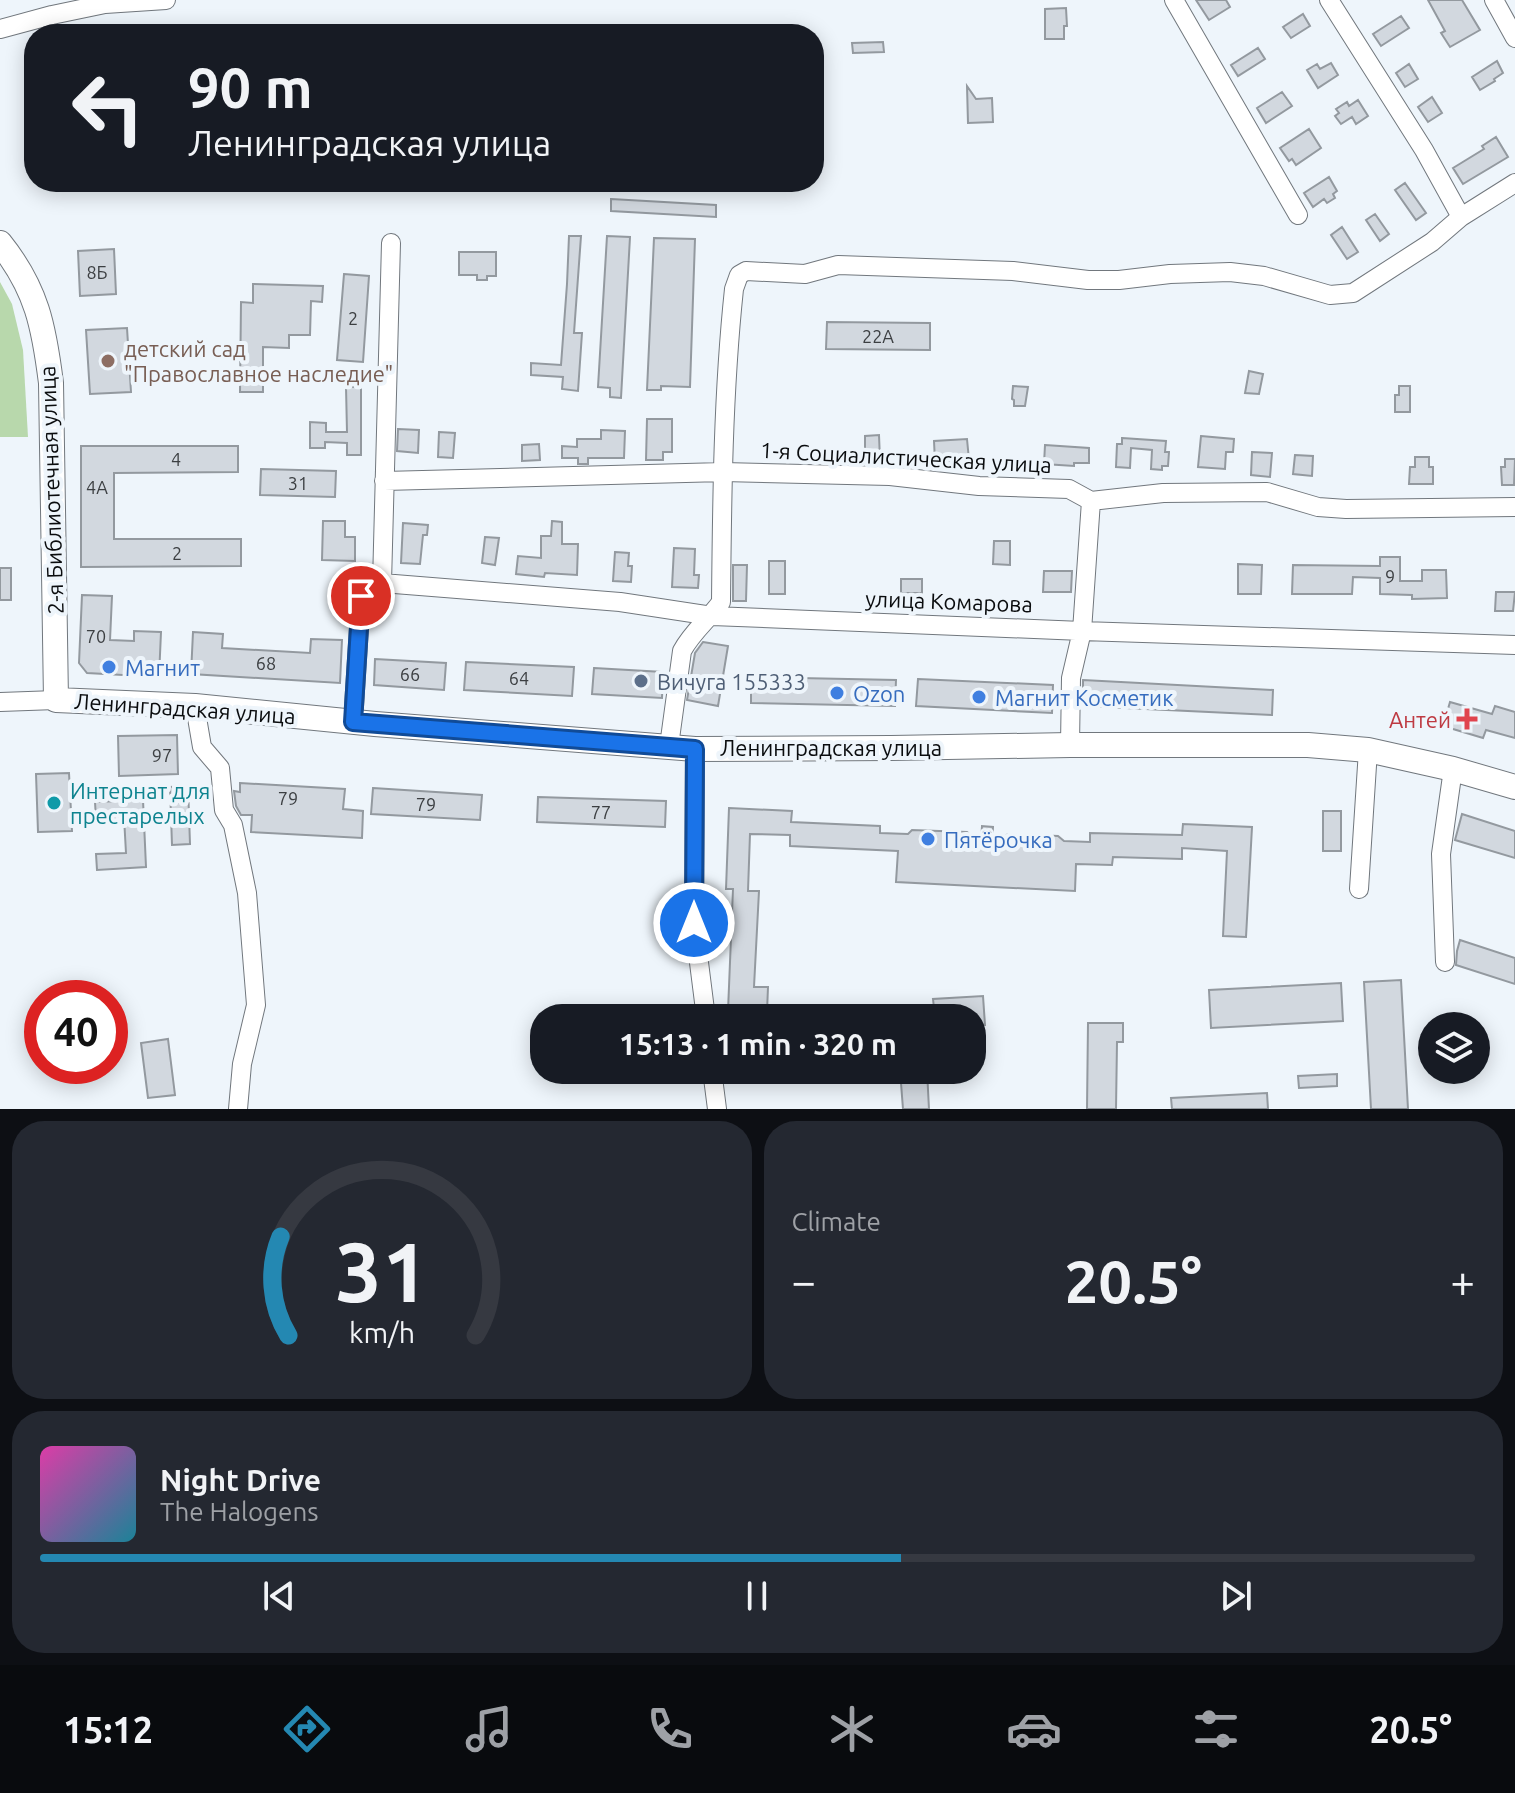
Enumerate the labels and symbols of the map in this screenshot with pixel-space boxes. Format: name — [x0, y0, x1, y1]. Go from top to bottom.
house number: 8Б — [86, 262, 108, 282]
house number: 2 — [348, 308, 358, 328]
house number: 22А — [862, 326, 894, 346]
place label: детский сад "Православное наследие" — [124, 336, 393, 386]
marker: детский сад "Православное наследие" — [99, 352, 117, 370]
street label: 2-я Библиотечная улица — [34, 365, 68, 615]
street label: 1-я Социалистическая улица — [760, 437, 1052, 477]
house number: 4 — [171, 449, 181, 469]
house number: 31 — [288, 473, 308, 493]
house number: 4А — [86, 477, 108, 497]
house number: 2 — [172, 543, 182, 563]
pin — [327, 562, 395, 630]
house number: 9 — [1385, 566, 1395, 586]
street label: улица Комарова — [865, 586, 1033, 616]
house number: 70 — [86, 626, 106, 646]
house number: 68 — [256, 653, 276, 673]
place label: Магнит — [125, 655, 200, 680]
marker: Магнит — [100, 658, 118, 676]
house number: 66 — [400, 664, 420, 684]
house number: 64 — [509, 668, 529, 688]
place label: Вичуга 155333 — [657, 669, 806, 694]
marker: Вичуга 155333 — [632, 672, 650, 690]
place label: Ozon — [853, 681, 905, 706]
marker: Ozon — [828, 684, 846, 702]
place label: Магнит Косметик — [995, 685, 1173, 710]
street label: Ленинградская улица — [73, 688, 297, 728]
marker: Магнит Косметик — [970, 688, 988, 706]
place label: Антей — [1389, 707, 1451, 732]
marker: Антей — [1458, 710, 1476, 728]
street label: Ленинградская улица — [720, 735, 942, 760]
house number: 97 — [152, 745, 172, 765]
place label: Интернат для престарелых — [70, 778, 210, 828]
house number: 79 — [278, 788, 298, 808]
marker: Интернат для престарелых — [45, 794, 63, 812]
house number: 79 — [416, 794, 436, 814]
house number: 77 — [591, 802, 611, 822]
place label: Пятёрочка — [944, 827, 1053, 852]
marker: Пятёрочка — [919, 830, 937, 848]
position arrow — [652, 881, 736, 965]
speed limit sign: 40 — [24, 980, 128, 1084]

